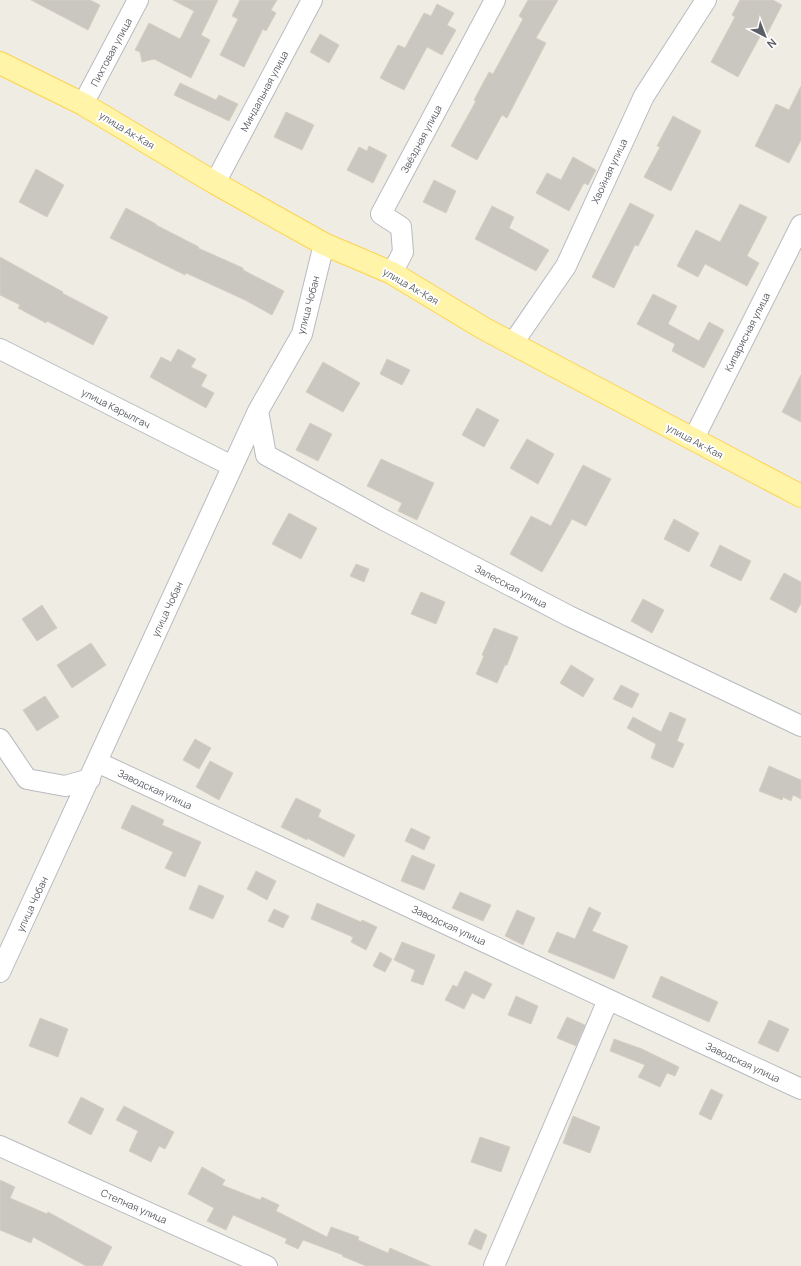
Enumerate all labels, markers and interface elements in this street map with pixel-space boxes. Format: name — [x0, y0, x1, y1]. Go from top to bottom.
street label: Пихтовая улица — [87, 15, 135, 89]
north arrow — [745, 16, 785, 56]
text: N — [764, 36, 780, 52]
street label: Миндальная улица — [237, 48, 291, 134]
street label: Звёздная улица — [397, 102, 445, 176]
street label: улица Ак-Кая — [97, 108, 157, 152]
street label: Хвойная улица — [588, 136, 630, 206]
street label: улица Ак-Кая — [380, 264, 442, 308]
street label: улица Чобан — [293, 274, 323, 336]
street label: Кипарисная улица — [721, 290, 773, 374]
street label: улица Карылгач — [79, 385, 153, 431]
street label: улица Ак-Кая — [664, 420, 726, 462]
street label: Залесская улица — [472, 561, 550, 611]
street label: улица Чобан — [148, 579, 186, 639]
street label: Заводская улица — [116, 766, 194, 812]
street label: улица Чобан — [13, 874, 51, 934]
street label: Заводская улица — [410, 902, 488, 948]
street label: Заводская улица — [704, 1039, 782, 1085]
street label: Степная улица — [99, 1185, 169, 1227]

